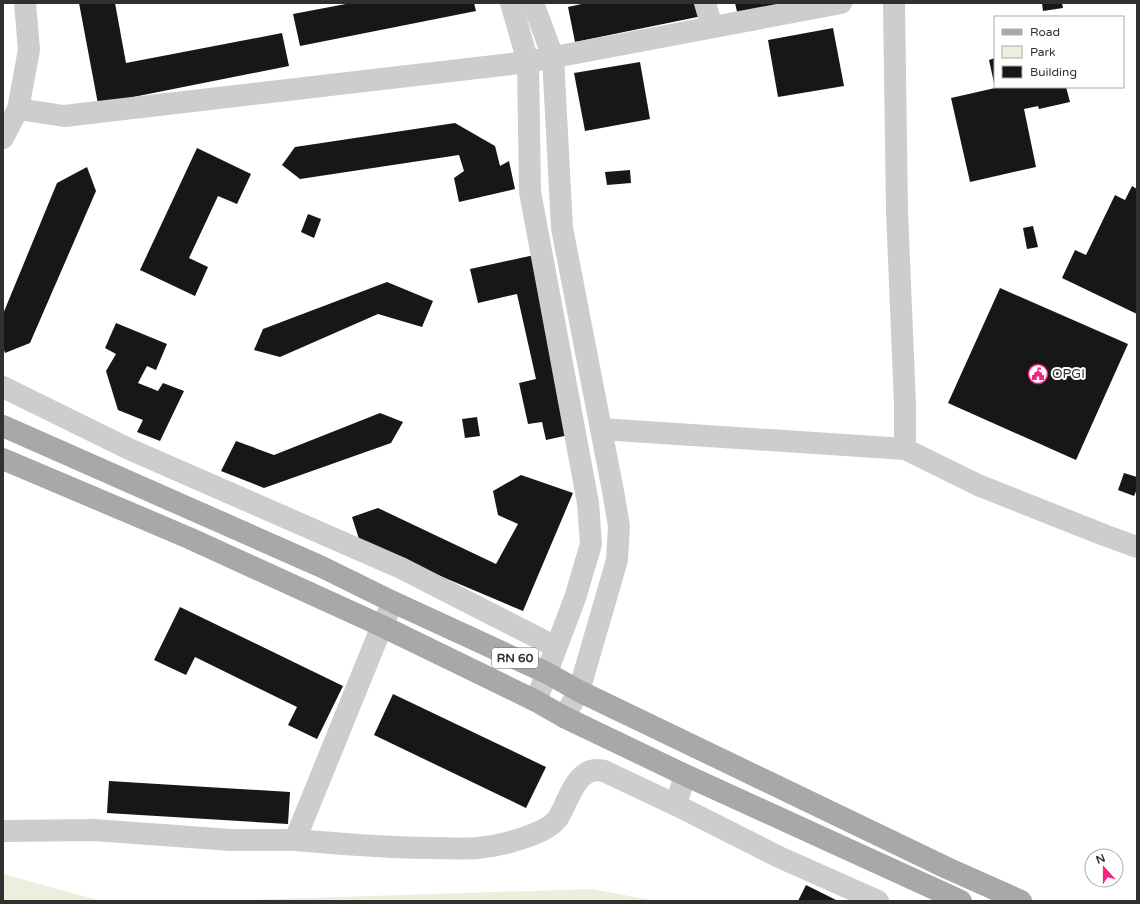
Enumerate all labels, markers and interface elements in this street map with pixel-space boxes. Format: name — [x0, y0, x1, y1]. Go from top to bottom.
legend — [994, 16, 1124, 88]
text: Road — [1030, 25, 1060, 39]
text: Park — [1030, 45, 1056, 59]
text: Building — [1030, 65, 1077, 79]
public building icon: OPGI — [1027, 363, 1049, 385]
place label: OPGI — [1052, 366, 1085, 382]
road number: RN 60 — [492, 648, 538, 668]
north arrow — [1084, 848, 1124, 888]
text: N — [1094, 851, 1107, 867]

